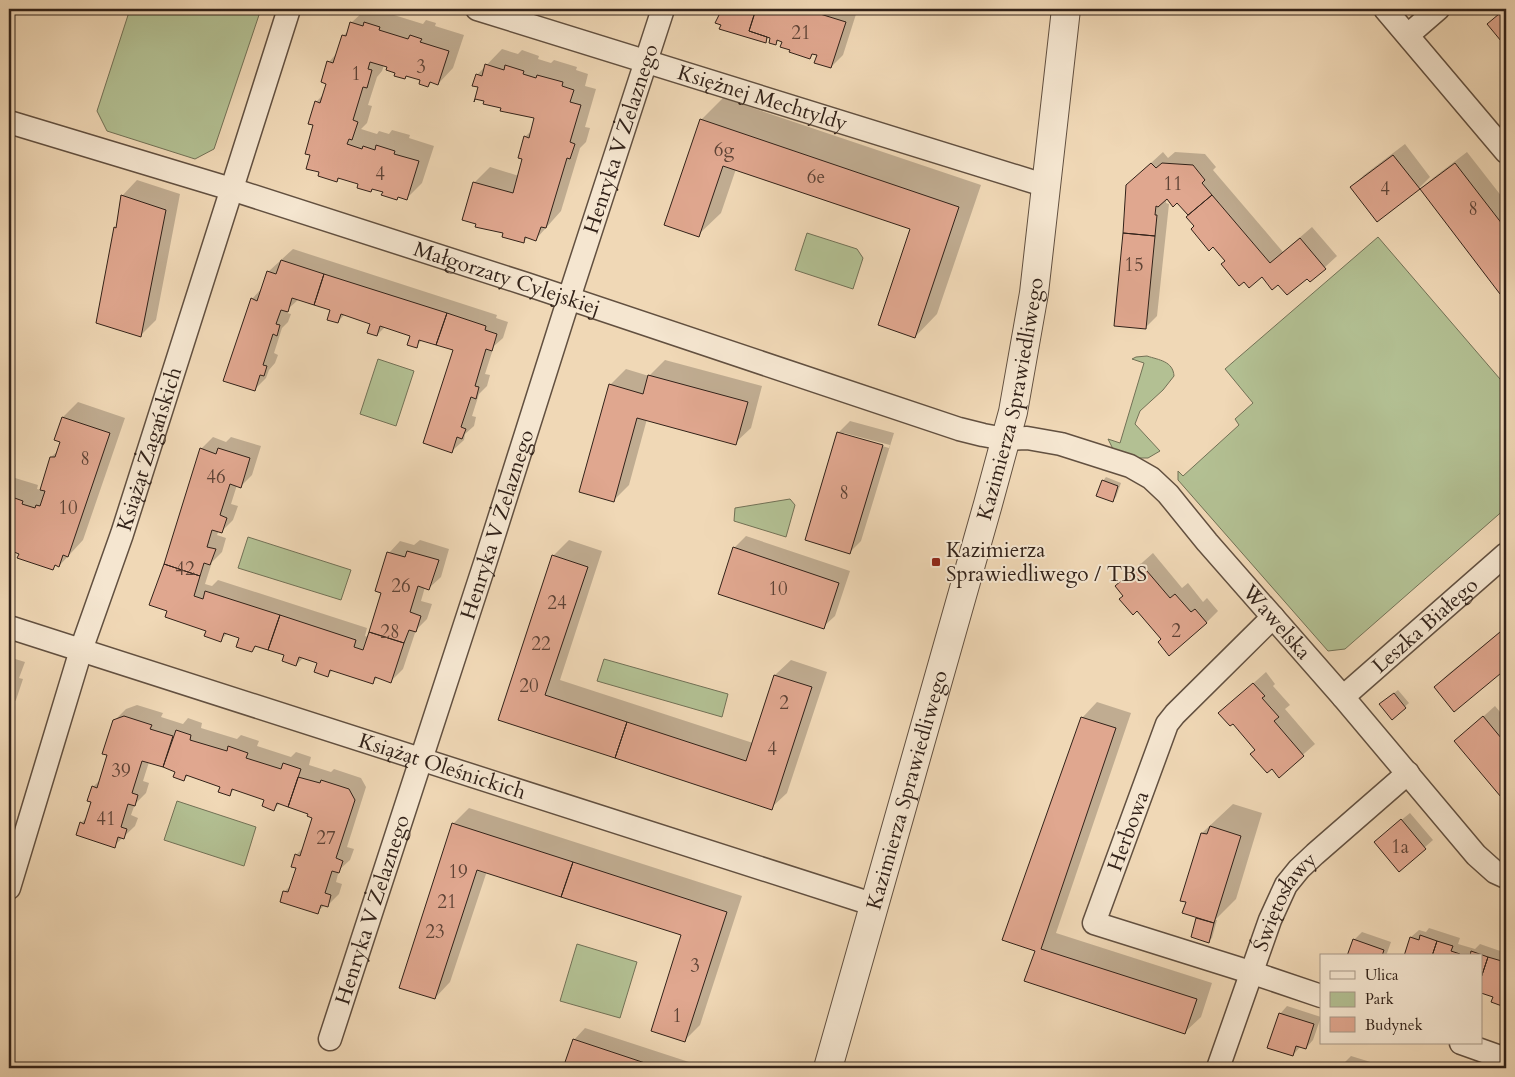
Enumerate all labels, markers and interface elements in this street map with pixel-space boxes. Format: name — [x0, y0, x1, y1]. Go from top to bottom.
house number: 21 — [791, 20, 811, 46]
street label: Henryka V Żelaznego — [577, 40, 666, 238]
house number: 3 — [416, 54, 426, 80]
street label: Księżnej Mechtyldy — [674, 58, 851, 138]
house number: 1 — [351, 61, 361, 87]
house number: 6g — [714, 137, 735, 163]
house number: 4 — [375, 161, 385, 187]
house number: 6e — [807, 164, 825, 190]
house number: 11 — [1163, 171, 1183, 197]
house number: 4 — [1380, 176, 1390, 202]
house number: 8 — [1468, 196, 1478, 222]
street label: Małgorzaty Cylejskiej — [410, 235, 604, 323]
house number: 15 — [1124, 252, 1144, 278]
street label: Kazimierza Sprawiedliwego — [970, 276, 1051, 524]
street label: Książąt Żagańskich — [110, 363, 189, 535]
street label: Henryka V Żelaznego — [454, 426, 541, 623]
house number: 8 — [80, 446, 90, 472]
house number: 46 — [206, 464, 226, 490]
house number: 8 — [839, 480, 849, 506]
house number: 10 — [58, 495, 78, 521]
place label: Kazimierza Sprawiedliwego / TBS — [946, 536, 1147, 589]
house number: 42 — [175, 556, 195, 582]
marker: Kazimierza Sprawiedliwego / TBS — [930, 556, 942, 568]
street label: Leszka Białego — [1366, 571, 1485, 680]
house number: 26 — [391, 573, 411, 599]
house number: 10 — [768, 576, 788, 602]
street label: Wawelska — [1235, 577, 1318, 666]
house number: 24 — [547, 590, 567, 616]
house number: 2 — [1171, 618, 1181, 644]
house number: 28 — [380, 619, 400, 645]
house number: 22 — [531, 631, 551, 657]
street label: Kazimierza Sprawiedliwego — [860, 667, 955, 913]
house number: 20 — [519, 673, 539, 699]
house number: 2 — [779, 690, 789, 716]
street label: Książąt Oleśnickich — [355, 726, 530, 807]
house number: 4 — [767, 736, 777, 762]
house number: 39 — [111, 758, 131, 784]
street label: Herbowa — [1101, 787, 1156, 875]
house number: 41 — [96, 806, 116, 832]
street label: Henryka V Żelaznego — [328, 811, 417, 1008]
house number: 27 — [316, 825, 336, 851]
house number: 1a — [1391, 834, 1409, 860]
street label: Świętosławy — [1245, 846, 1323, 955]
house number: 19 — [448, 859, 468, 885]
house number: 21 — [437, 889, 457, 915]
house number: 23 — [425, 919, 445, 945]
house number: 3 — [690, 953, 700, 979]
legend — [1320, 954, 1482, 1044]
text: Ulica — [1365, 965, 1399, 985]
text: Park — [1365, 989, 1394, 1009]
house number: 1 — [672, 1003, 682, 1029]
text: Budynek — [1365, 1015, 1423, 1035]

